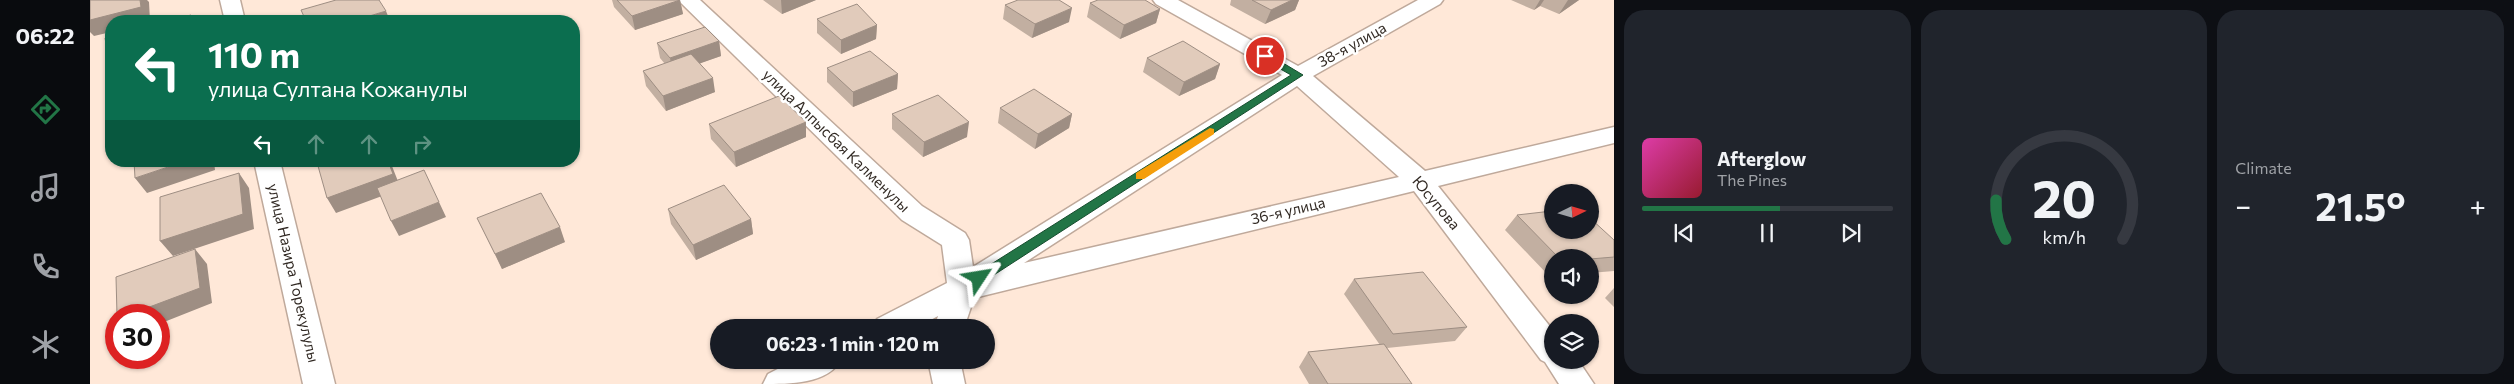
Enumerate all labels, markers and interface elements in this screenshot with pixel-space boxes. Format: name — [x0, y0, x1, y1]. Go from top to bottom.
street label: 38-я улица — [1314, 18, 1389, 70]
text: 06:22 — [15, 22, 75, 49]
text: 110 m — [208, 32, 300, 75]
icon: left — [125, 35, 190, 100]
pin — [1244, 35, 1286, 77]
icon: arrive — [1251, 42, 1279, 70]
street label: улица Алпысбая Калменулы — [759, 65, 914, 215]
text: улица Султана Кожанулы — [208, 75, 468, 102]
icon: directions — [28, 92, 63, 127]
icon: left — [249, 130, 277, 158]
icon: ahead — [302, 130, 330, 158]
icon: ahead — [355, 130, 383, 158]
icon: right — [408, 130, 436, 158]
text: Afterglow — [1717, 147, 1806, 170]
text: Climate — [2235, 158, 2292, 177]
text: 20 — [2032, 165, 2096, 229]
icon: music — [28, 170, 63, 205]
text: The Pines — [1717, 170, 1787, 189]
street label: Юсупова — [1409, 172, 1464, 233]
street label: улица Назира Торекулулы — [265, 182, 323, 364]
text: 21.5° — [2315, 182, 2406, 229]
north arrow — [1544, 184, 1599, 239]
map controls — [1544, 184, 1599, 369]
text: − — [2235, 188, 2251, 222]
text: + — [2470, 188, 2486, 222]
street label: 36-я улица — [1249, 193, 1327, 227]
icon: previous — [1670, 219, 1698, 247]
icon: pause — [1753, 219, 1781, 247]
icon: next — [1837, 219, 1865, 247]
text: km/h — [2042, 226, 2086, 248]
icon: phone — [28, 249, 63, 284]
button: sound — [1544, 249, 1599, 304]
position arrow — [952, 251, 1004, 303]
speed limit sign: 30 — [105, 304, 170, 369]
button: layers — [1544, 314, 1599, 369]
icon: climate — [28, 327, 63, 362]
text: 06:23 · 1 min · 120 m — [766, 332, 939, 355]

